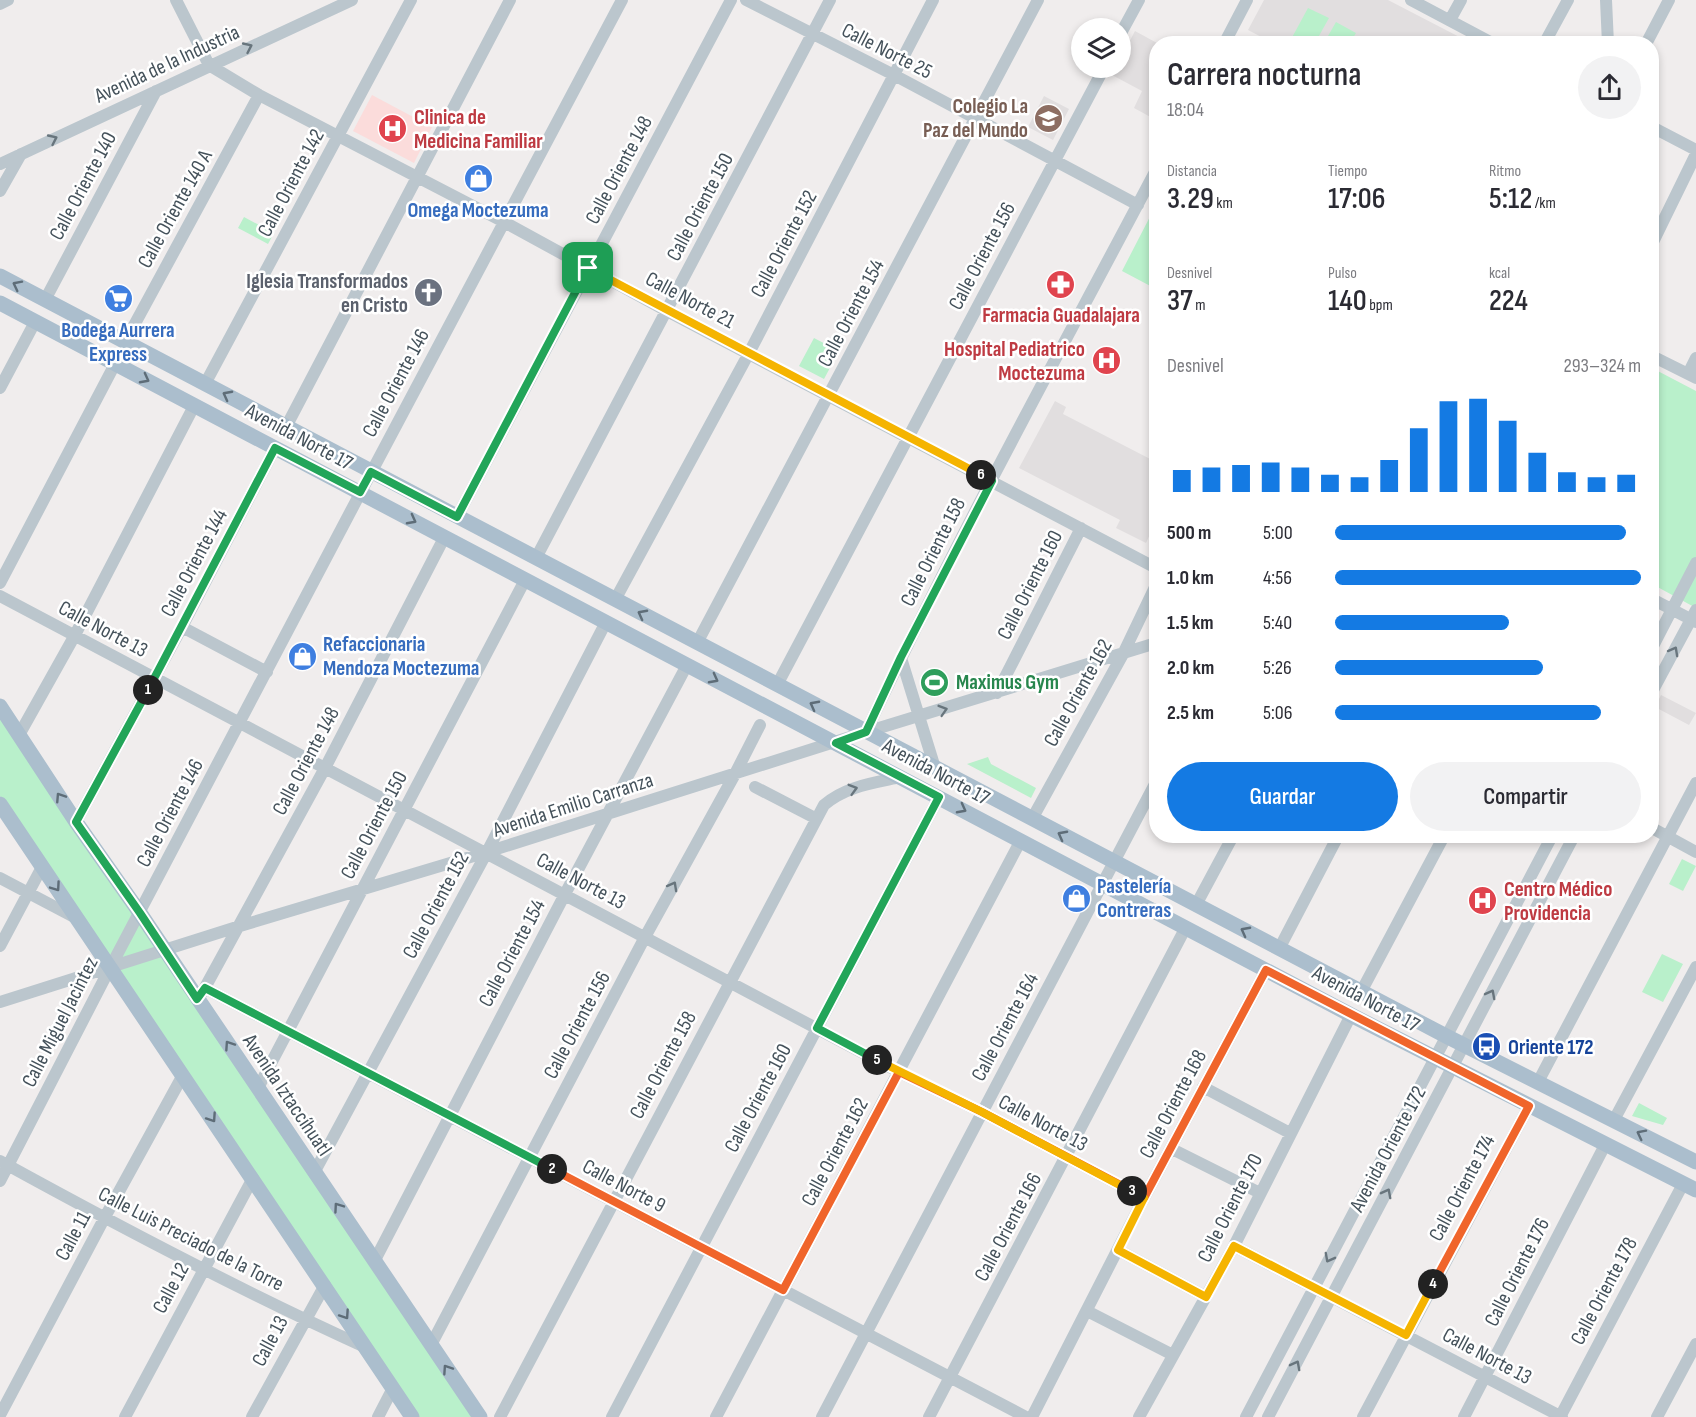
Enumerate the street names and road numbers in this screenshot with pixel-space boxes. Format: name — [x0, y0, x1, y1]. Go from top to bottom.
street label: Calle Norte 25 — [838, 18, 936, 84]
street label: Avenida de la Industria — [90, 20, 243, 109]
street label: Calle Oriente 148 — [580, 112, 658, 228]
street label: Calle Oriente 142 — [252, 125, 330, 241]
street label: Calle Oriente 140 — [44, 128, 122, 244]
street label: Calle Oriente 140 A — [132, 145, 218, 272]
street label: Calle Oriente 150 — [661, 149, 739, 265]
street label: Calle Oriente 152 — [745, 186, 823, 302]
street label: Calle Oriente 156 — [943, 198, 1021, 314]
street label: Calle Oriente 154 — [812, 255, 890, 371]
street label: Calle Norte 21 — [641, 266, 739, 334]
street label: Calle Oriente 146 — [357, 325, 435, 441]
street label: Avenida Norte 17 — [240, 398, 357, 476]
street label: Calle Oriente 158 — [895, 494, 971, 610]
street label: Calle Oriente 144 — [155, 505, 233, 621]
street label: Calle Oriente 160 — [992, 526, 1068, 644]
street label: Calle Norte 13 — [54, 595, 152, 663]
street label: Calle Oriente 162 — [1038, 635, 1118, 751]
street label: Calle Oriente 148 — [267, 703, 345, 819]
street label: Avenida Norte 17 — [877, 733, 994, 811]
street label: Calle Oriente 146 — [131, 755, 209, 871]
street label: Calle Oriente 150 — [335, 767, 413, 883]
street label: Avenida Emilio Carranza — [489, 767, 656, 843]
street label: Calle Oriente 152 — [397, 847, 475, 963]
street label: Calle Norte 13 — [532, 847, 630, 915]
street label: Calle Oriente 154 — [473, 895, 551, 1011]
street label: Calle Miguel Jacintez — [16, 952, 104, 1091]
street label: Avenida Norte 17 — [1307, 960, 1424, 1038]
street label: Calle Oriente 156 — [538, 967, 616, 1083]
street label: Calle Oriente 164 — [966, 968, 1044, 1085]
street label: Calle Oriente 158 — [624, 1007, 702, 1123]
street label: Avenida Iztaccíhuatl — [237, 1029, 337, 1161]
street label: Calle Oriente 160 — [719, 1039, 797, 1157]
street label: Calle Oriente 168 — [1134, 1046, 1212, 1162]
street label: Avenida Oriente 172 — [1344, 1082, 1432, 1217]
street label: Calle Norte 13 — [994, 1089, 1092, 1157]
street label: Calle Oriente 162 — [796, 1094, 874, 1210]
street label: Calle Oriente 174 — [1424, 1130, 1501, 1245]
street label: Calle Oriente 170 — [1192, 1150, 1268, 1266]
street label: Calle Norte 9 — [578, 1154, 670, 1218]
street label: Calle Oriente 166 — [969, 1169, 1047, 1285]
street label: Calle Luis Preciado de la Torre — [94, 1181, 288, 1297]
street label: Calle 11 — [50, 1207, 97, 1265]
street label: Calle Oriente 176 — [1479, 1214, 1555, 1330]
street label: Calle Oriente 178 — [1565, 1233, 1643, 1349]
street label: Calle 12 — [147, 1258, 195, 1318]
street label: Calle 13 — [246, 1311, 294, 1371]
street label: Calle Norte 13 — [1438, 1322, 1536, 1390]

